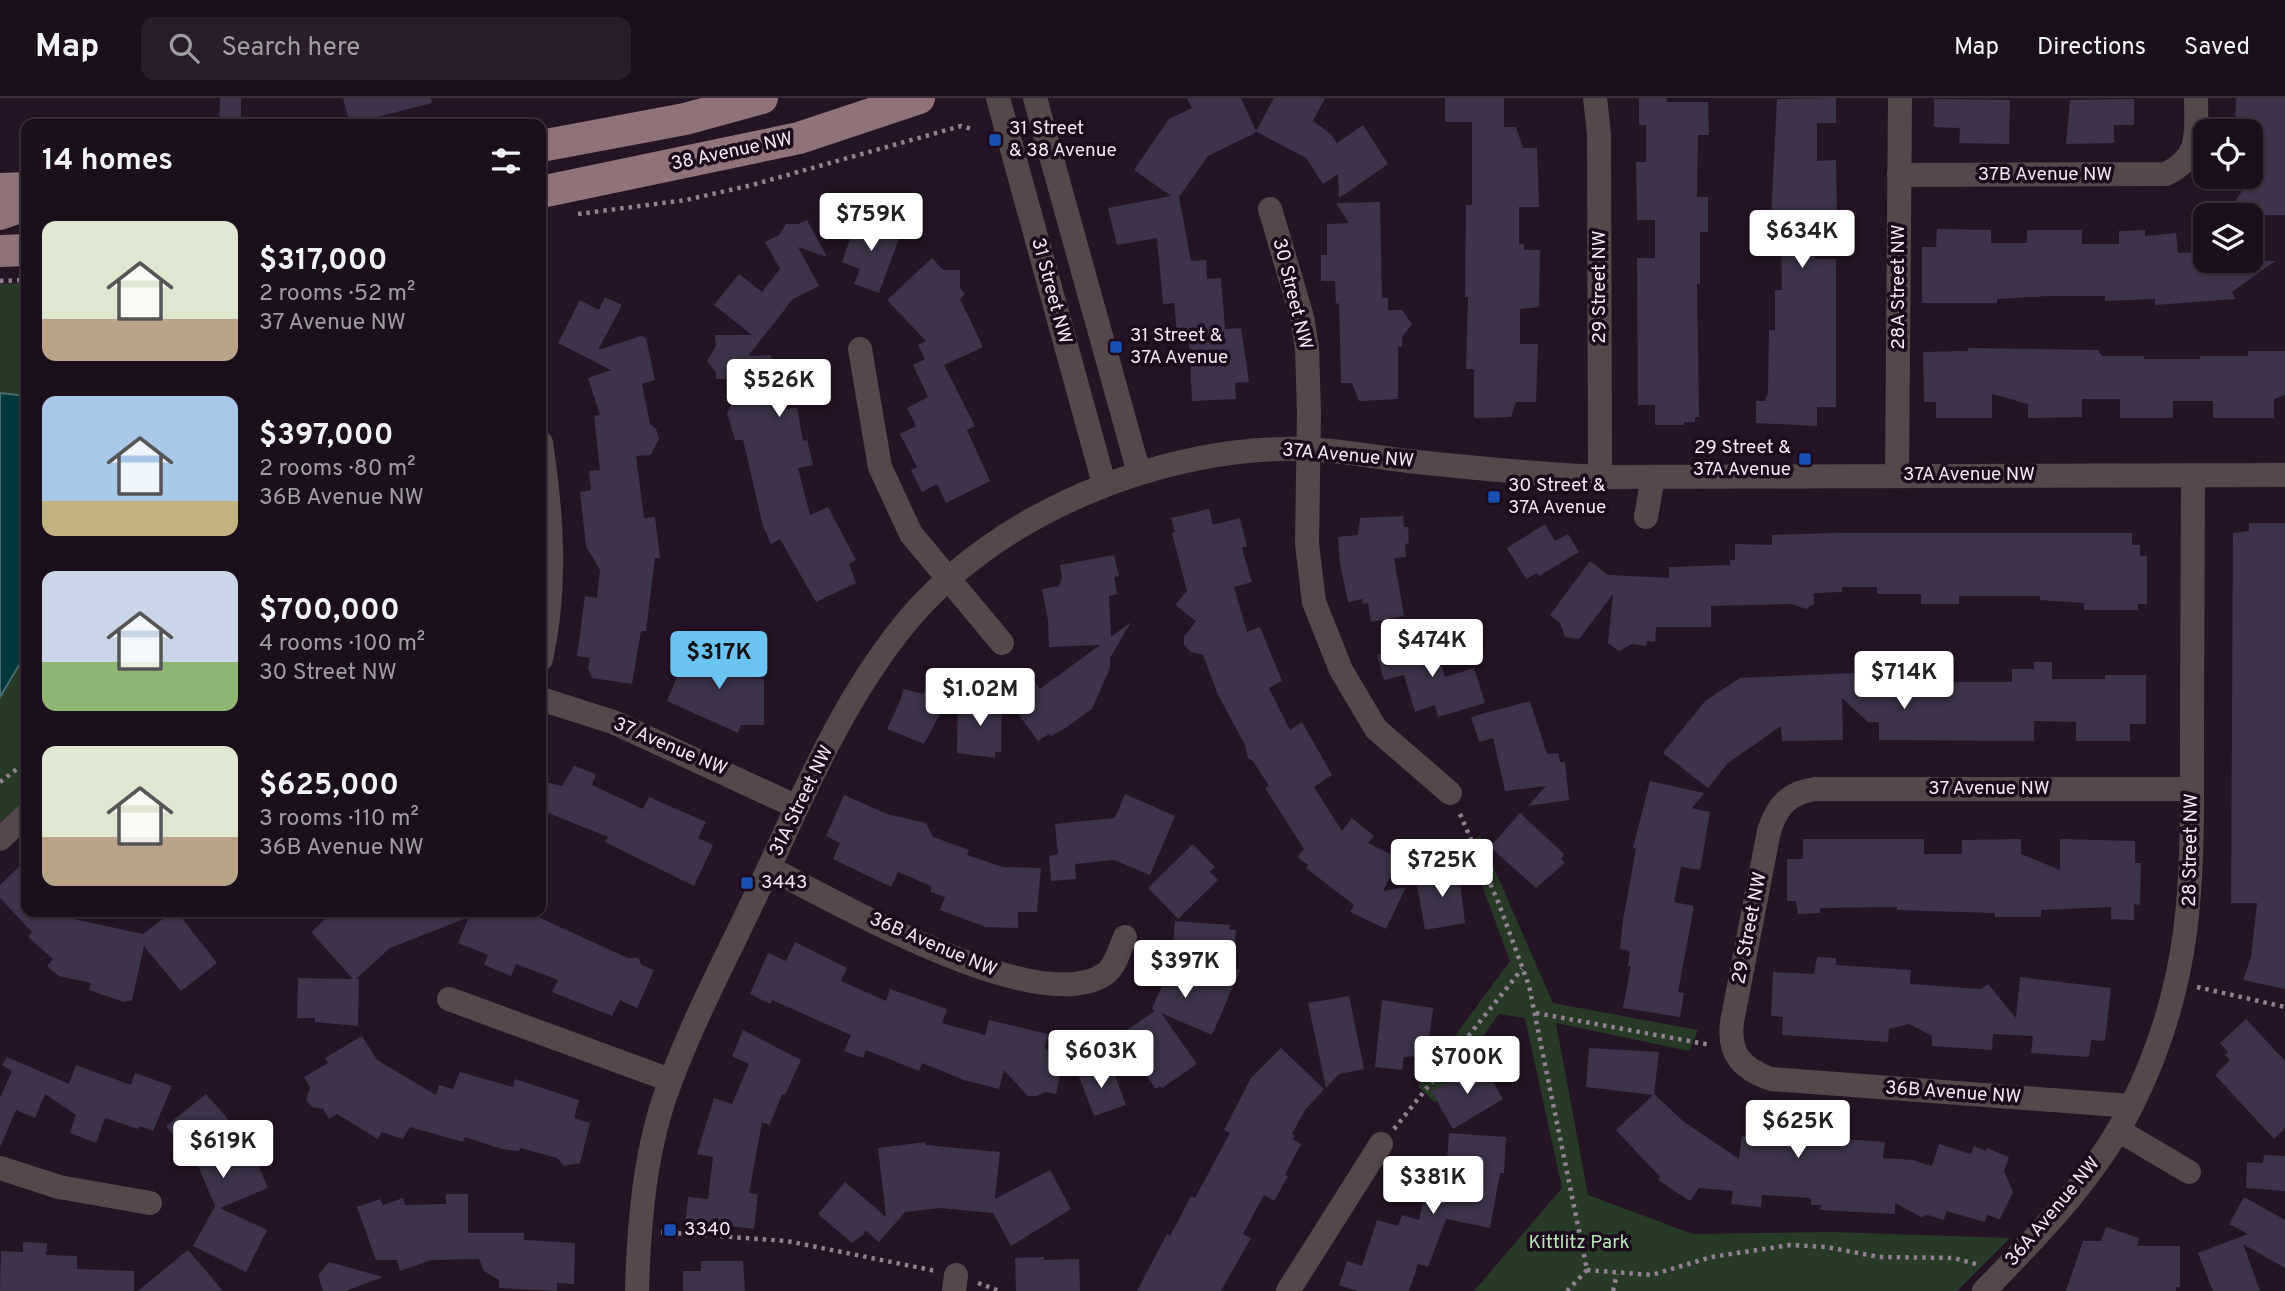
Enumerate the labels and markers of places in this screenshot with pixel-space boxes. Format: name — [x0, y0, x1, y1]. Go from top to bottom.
place label: 31 Street & 38 Avenue — [1009, 117, 1117, 163]
marker: 31 Street & 38 Avenue — [987, 132, 1003, 148]
pin: $759K — [822, 194, 920, 253]
pin: $634K — [1753, 211, 1851, 270]
place label: 31 Street & 37A Avenue — [1130, 324, 1228, 370]
marker: 31 Street & 37A Avenue — [1108, 339, 1124, 355]
pin: $526K — [730, 360, 828, 419]
place label: 29 Street & 37A Avenue — [1693, 436, 1791, 482]
marker: 29 Street & 37A Avenue — [1797, 451, 1813, 467]
place label: 30 Street & 37A Avenue — [1508, 474, 1606, 520]
marker: 30 Street & 37A Avenue — [1486, 489, 1502, 505]
pin: $474K — [1383, 620, 1481, 679]
pin: $317K — [670, 632, 768, 691]
pin: $714K — [1855, 652, 1953, 711]
pin: $1.02M — [923, 668, 1037, 728]
pin: $725K — [1393, 840, 1491, 899]
place label: 3443 — [761, 871, 807, 895]
marker: 3443 — [739, 875, 755, 891]
pin: $397K — [1136, 940, 1234, 1000]
pin: $603K — [1052, 1030, 1150, 1090]
pin: $700K — [1418, 1037, 1516, 1096]
pin: $625K — [1749, 1100, 1847, 1160]
pin: $619K — [174, 1121, 272, 1180]
pin: $381K — [1384, 1156, 1482, 1216]
place label: 3340 — [684, 1218, 731, 1242]
marker: 3340 — [662, 1222, 678, 1238]

